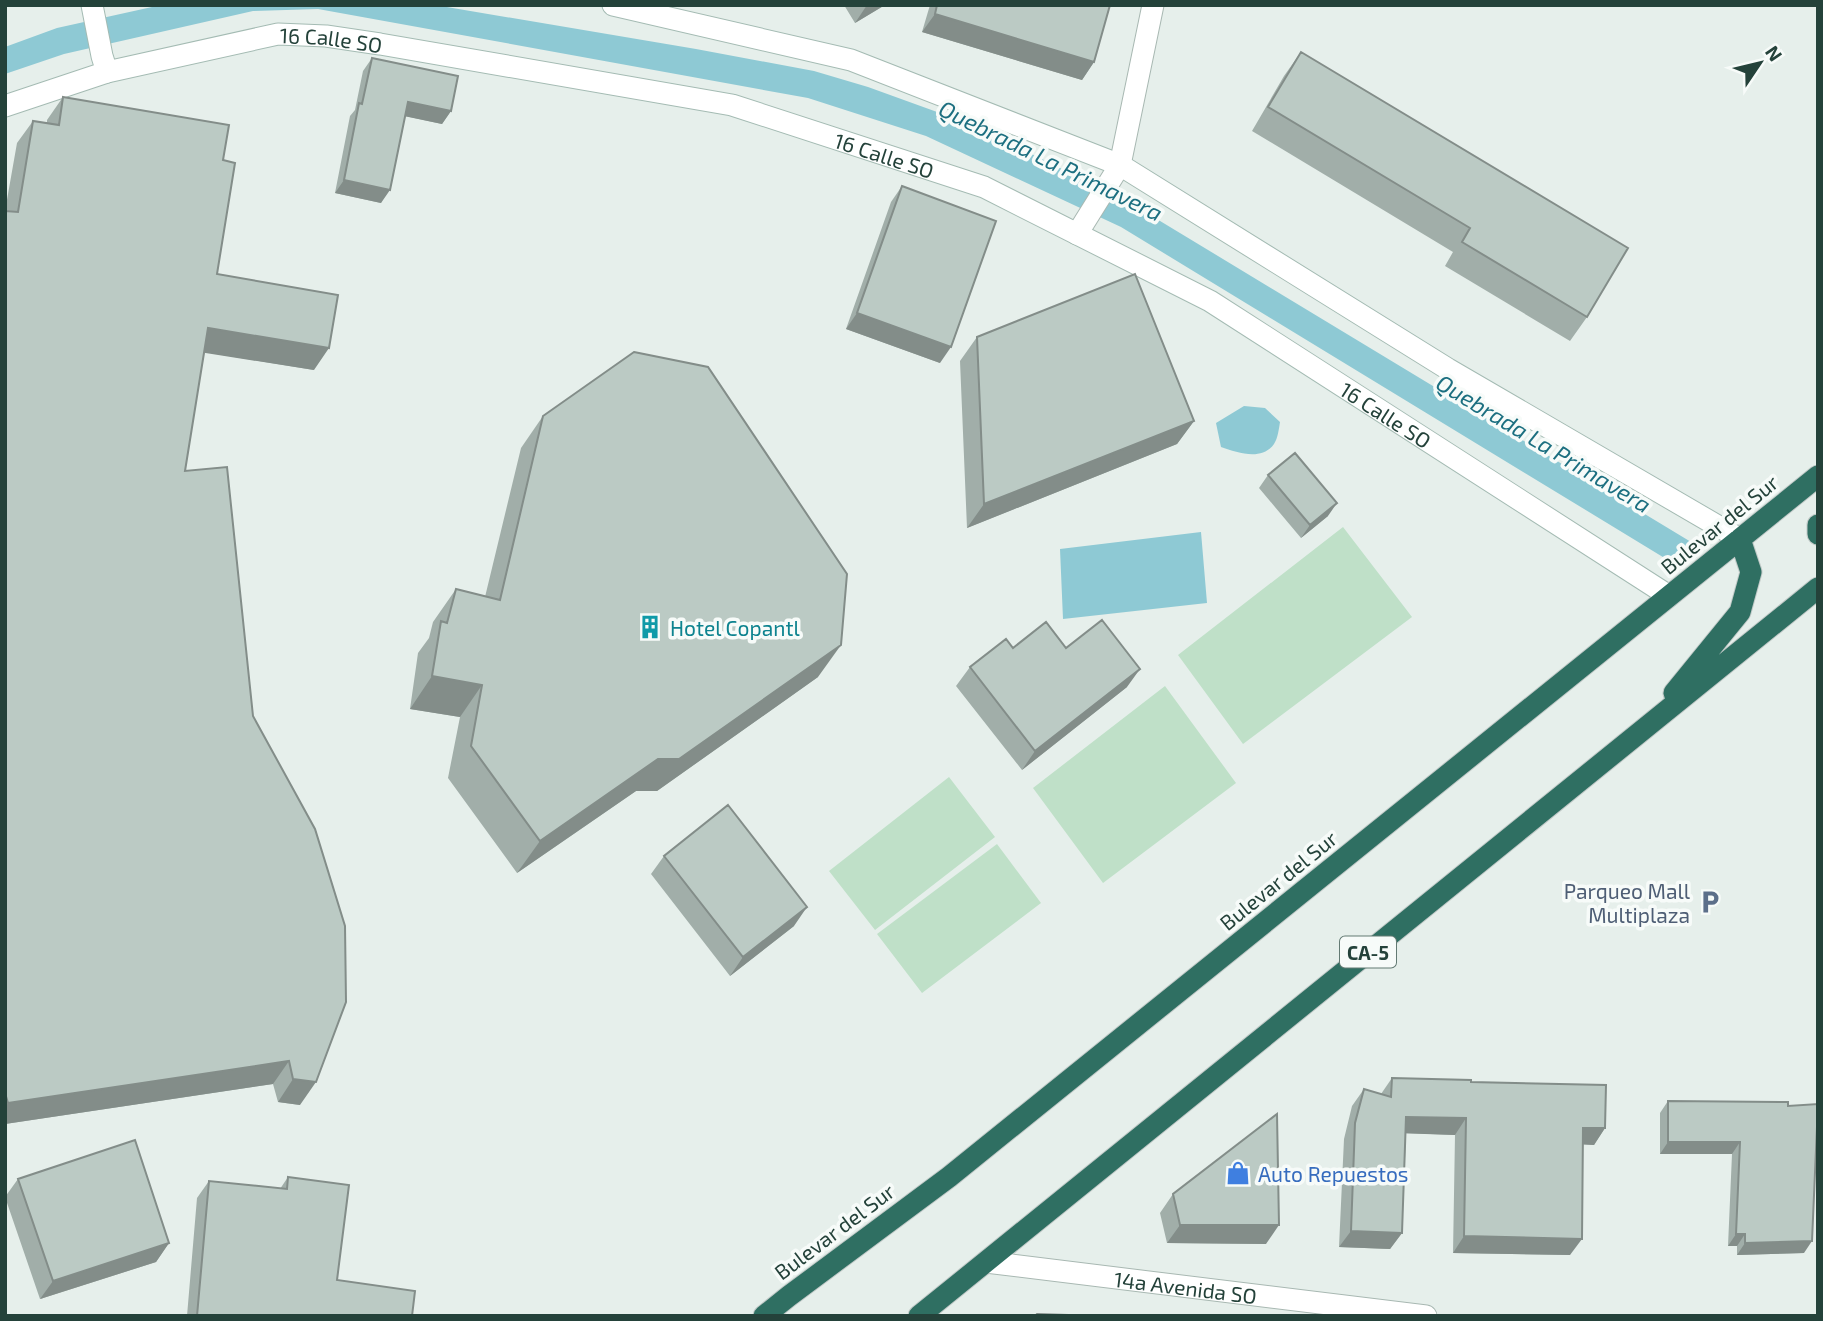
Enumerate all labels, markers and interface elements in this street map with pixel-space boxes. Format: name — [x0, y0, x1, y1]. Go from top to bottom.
street label: 16 Calle SO — [279, 22, 384, 57]
north arrow — [1725, 28, 1795, 98]
text: N — [1761, 41, 1788, 65]
water label: Quebrada La Primavera — [934, 94, 1168, 226]
street label: 16 Calle SO — [832, 127, 937, 182]
water label: Quebrada La Primavera — [1431, 368, 1657, 518]
street label: 16 Calle SO — [1336, 376, 1436, 452]
street label: Bulevar del Sur — [1655, 469, 1783, 579]
building icon: Hotel Copantl — [636, 613, 664, 641]
place label: Hotel Copantl — [670, 615, 800, 640]
street label: Bulevar del Sur — [1214, 825, 1342, 935]
place label: Parqueo Mall Multiplaza — [1564, 878, 1691, 927]
parking icon: Parqueo Mall Multiplaza — [1696, 888, 1724, 916]
road number: CA-5 — [1340, 936, 1396, 968]
shop icon: Auto Repuestos — [1224, 1159, 1252, 1187]
place label: Auto Repuestos — [1258, 1161, 1409, 1186]
street label: Bulevar del Sur — [769, 1177, 899, 1284]
street label: 14a Avenida SO — [1113, 1265, 1258, 1308]

